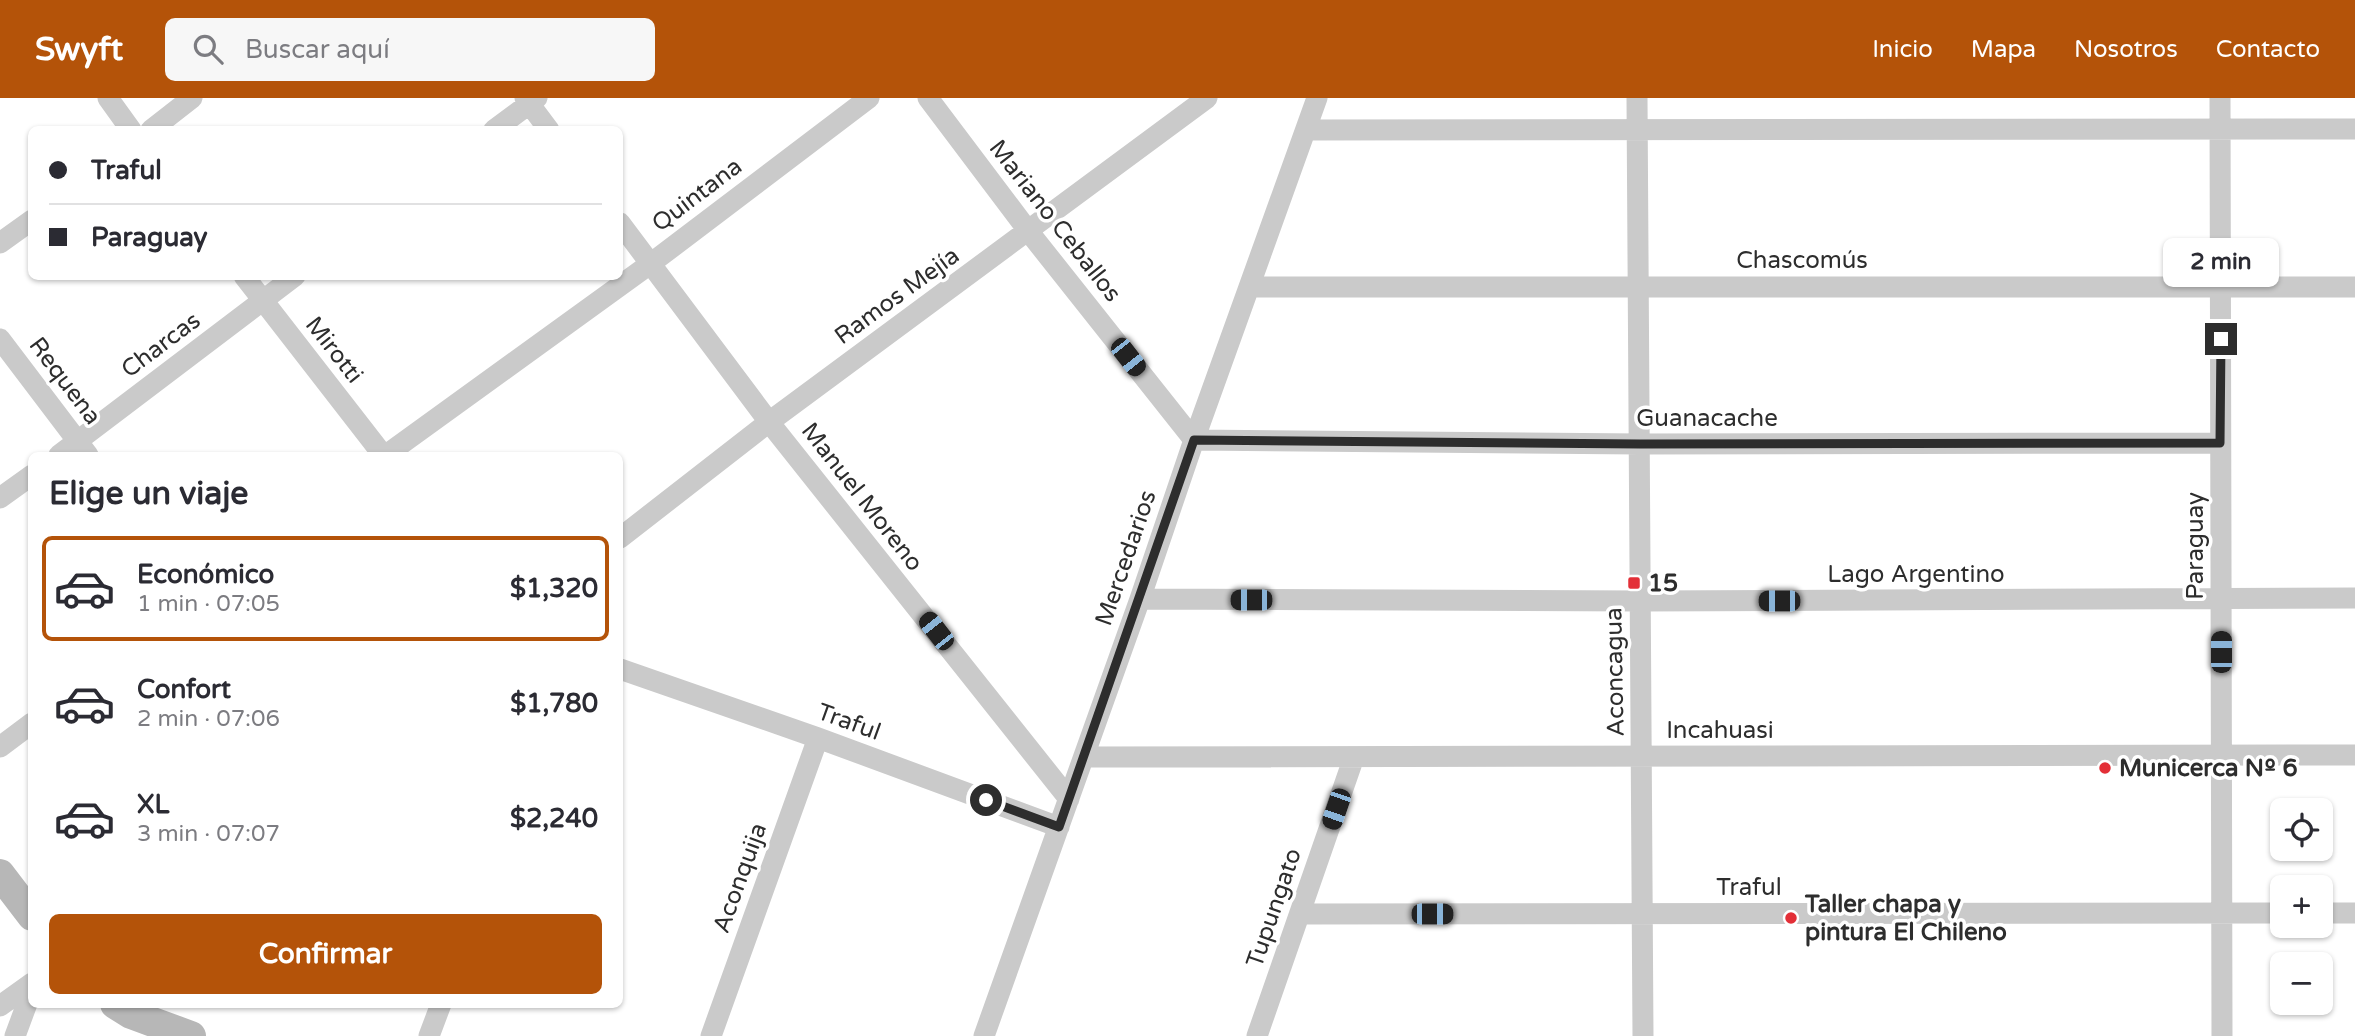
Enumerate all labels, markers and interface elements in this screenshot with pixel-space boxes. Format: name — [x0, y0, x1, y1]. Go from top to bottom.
search box — [165, 18, 655, 81]
text: Swyft — [35, 30, 123, 69]
icon: search — [189, 30, 227, 68]
text: Buscar aquí — [245, 34, 390, 65]
text: Inicio — [1872, 35, 1933, 64]
text: Mapa — [1971, 35, 2036, 64]
text: Nosotros — [2074, 35, 2178, 64]
text: Contacto — [2216, 35, 2320, 64]
street label: Mariano Ceballos — [983, 134, 1127, 308]
street label: Quintana — [646, 152, 748, 238]
text: Traful — [91, 155, 162, 186]
text: Paraguay — [91, 222, 208, 253]
callout: 2 min — [2163, 238, 2279, 286]
street label: Ramos Mejía — [829, 241, 965, 351]
street label: Chascomús — [1736, 246, 1868, 275]
text: 2 min — [2190, 248, 2252, 276]
street label: Charcas — [116, 306, 206, 384]
street label: Mirotti — [299, 311, 369, 389]
route end — [2205, 323, 2237, 355]
street label: Requena — [23, 331, 107, 431]
car — [1107, 334, 1150, 380]
street label: Guanacache — [1636, 404, 1778, 433]
street label: Manuel Moreno — [795, 417, 929, 577]
text: Elige un viaje — [49, 475, 248, 513]
street label: Mercedarios — [1089, 486, 1163, 630]
street label: Paraguay — [2181, 492, 2210, 600]
icon: car — [53, 557, 116, 620]
text: Económico — [137, 559, 274, 590]
street label: Lago Argentino — [1827, 560, 2005, 589]
place label: 15 — [1648, 569, 1678, 598]
text: $1,320 — [510, 573, 598, 604]
marker: 15 — [1626, 575, 1642, 591]
text: 1 min · 07:05 — [137, 590, 280, 618]
car — [1231, 590, 1273, 611]
car — [1759, 591, 1801, 612]
street label: Aconcagua — [1599, 607, 1631, 737]
car — [915, 608, 958, 654]
car — [2211, 631, 2232, 673]
icon: car — [53, 672, 116, 735]
text: Confort — [137, 674, 231, 705]
text: $1,780 — [510, 688, 598, 719]
street label: Traful — [813, 697, 885, 747]
text: 2 min · 07:06 — [137, 705, 280, 733]
street label: Incahuasi — [1666, 716, 1774, 745]
place label: Municerca Nº 6 — [2119, 754, 2298, 783]
marker: Municerca Nº 6 — [2097, 760, 2113, 776]
route start — [970, 784, 1002, 816]
car — [1320, 786, 1353, 832]
icon: car — [53, 787, 116, 850]
text: XL — [137, 789, 169, 820]
map controls — [2270, 798, 2333, 1015]
button: locate — [2270, 798, 2333, 861]
text: $2,240 — [510, 803, 598, 834]
street label: Aconquija — [707, 819, 773, 937]
text: 3 min · 07:07 — [137, 820, 280, 848]
street label: Tupungato — [1240, 845, 1308, 971]
street label: Traful — [1716, 873, 1782, 902]
button: + — [2270, 875, 2333, 938]
place label: Taller chapa y pintura El Chileno — [1804, 890, 2007, 947]
car — [1412, 904, 1454, 925]
marker: Taller chapa y pintura El Chileno — [1783, 910, 1799, 926]
button: Confirmar — [49, 914, 602, 994]
button: − — [2270, 952, 2333, 1015]

